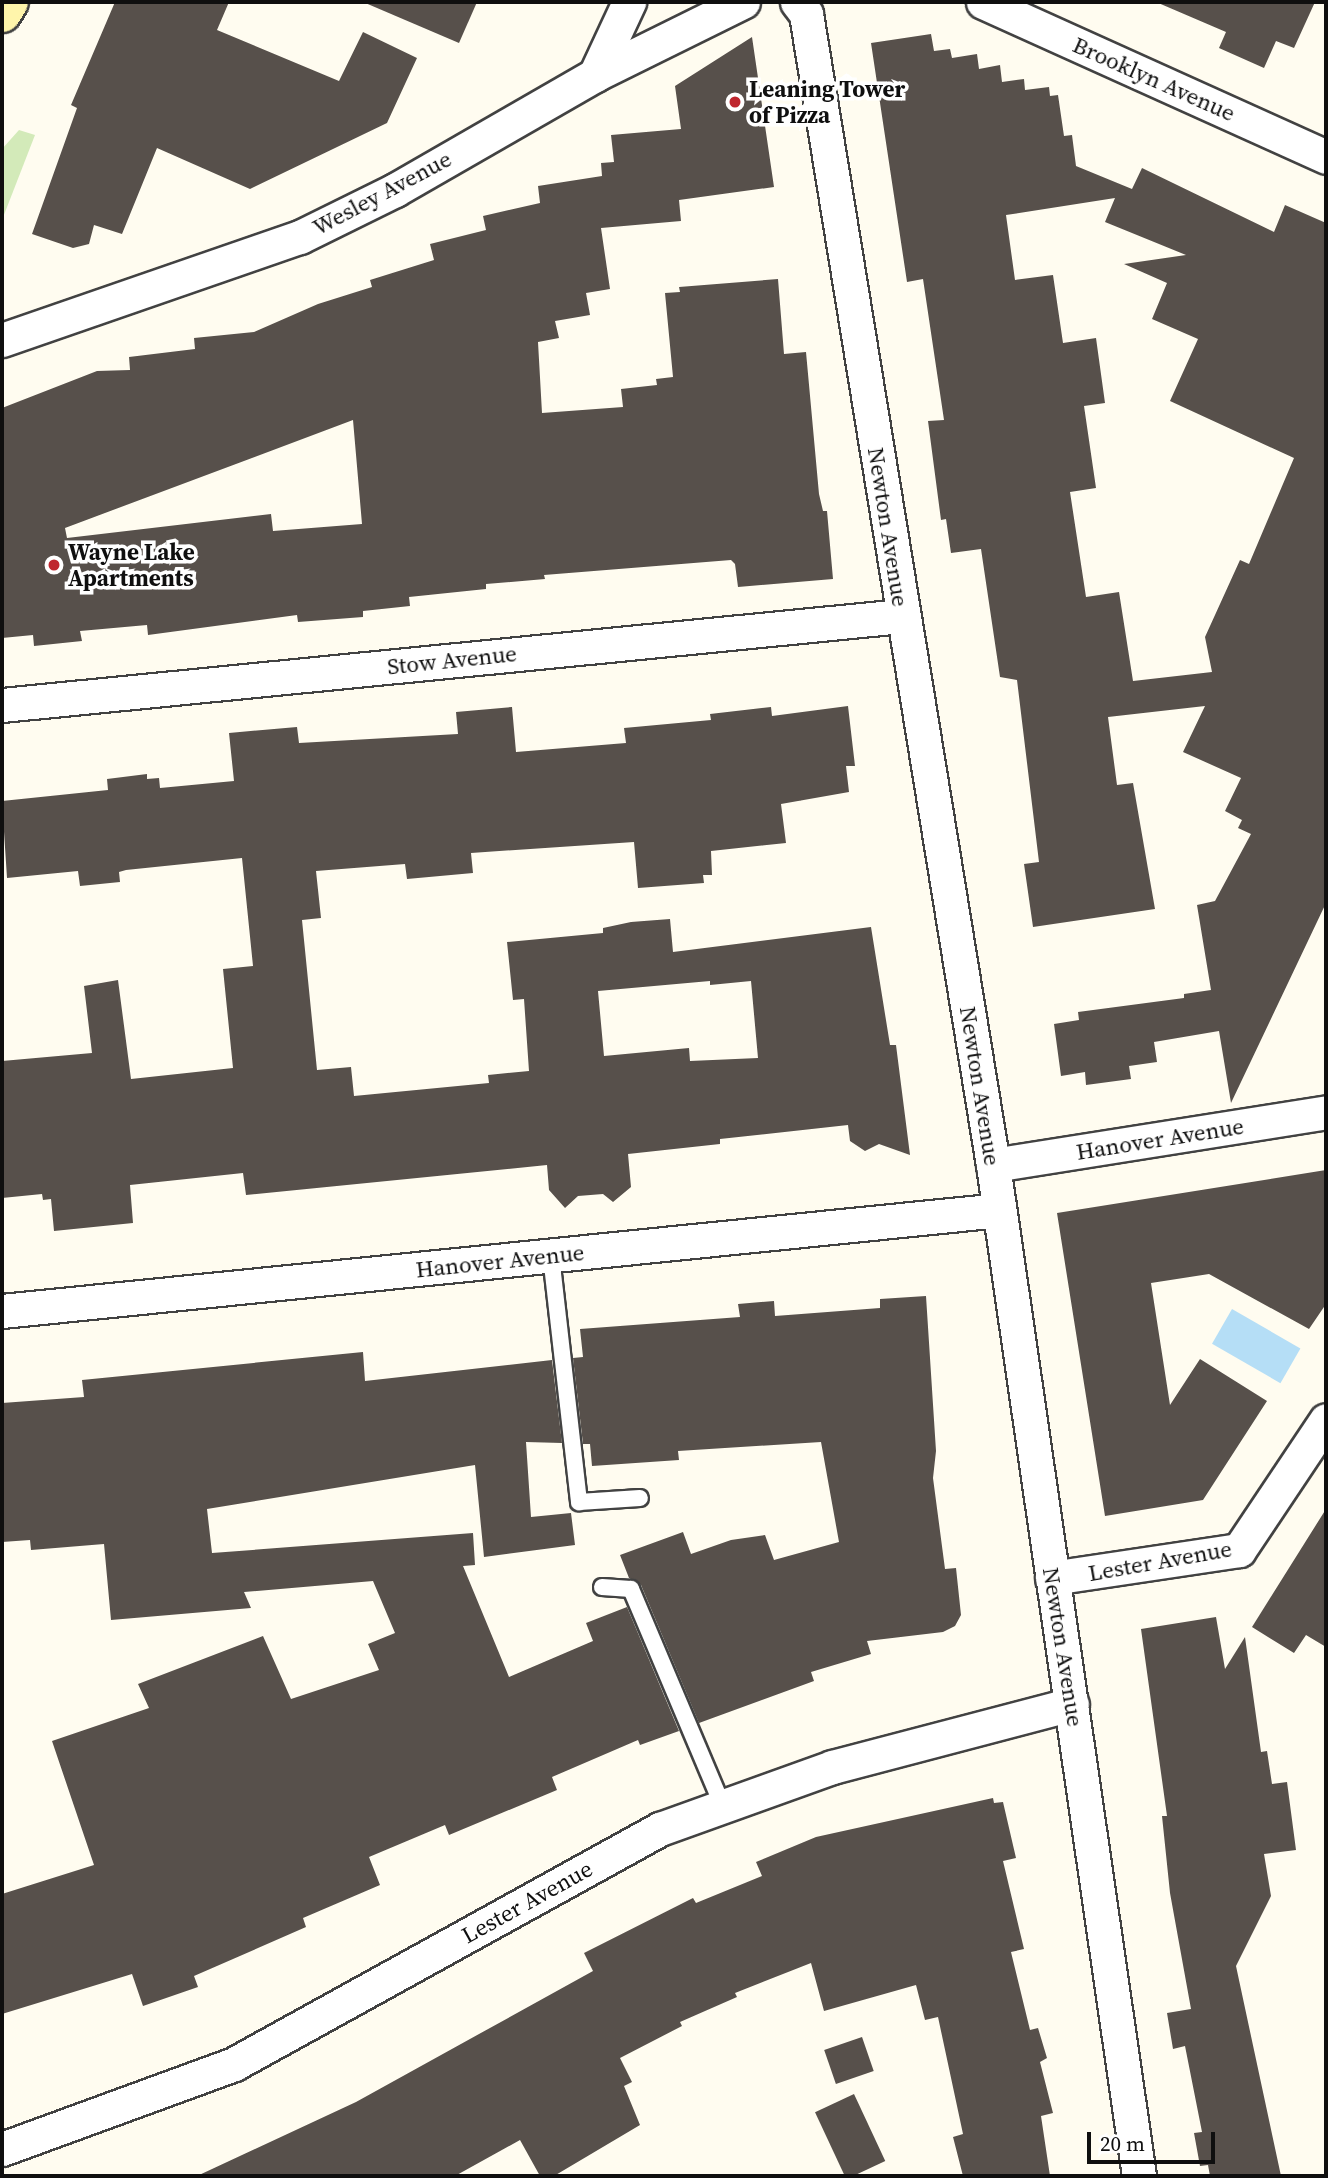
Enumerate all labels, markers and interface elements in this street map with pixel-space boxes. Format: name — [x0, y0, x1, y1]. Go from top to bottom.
street label: Brooklyn Avenue — [1069, 31, 1239, 127]
place label: Leaning Tower of Pizza — [749, 75, 905, 129]
marker: Leaning Tower of Pizza — [727, 94, 743, 110]
street label: Wesley Avenue — [308, 145, 456, 241]
street label: Newton Avenue — [862, 445, 914, 609]
place label: Wayne Lake Apartments — [68, 538, 195, 592]
marker: Wayne Lake Apartments — [46, 557, 62, 573]
street label: Stow Avenue — [386, 639, 518, 681]
street label: Newton Avenue — [954, 1004, 1006, 1168]
street label: Hanover Avenue — [1074, 1112, 1246, 1166]
street label: Hanover Avenue — [414, 1238, 586, 1284]
street label: Lester Avenue — [1086, 1535, 1234, 1587]
street label: Newton Avenue — [1037, 1565, 1089, 1729]
street label: Lester Avenue — [457, 1855, 597, 1949]
scale bar — [1090, 2118, 1218, 2162]
text: 20 m — [1100, 2129, 1145, 2158]

